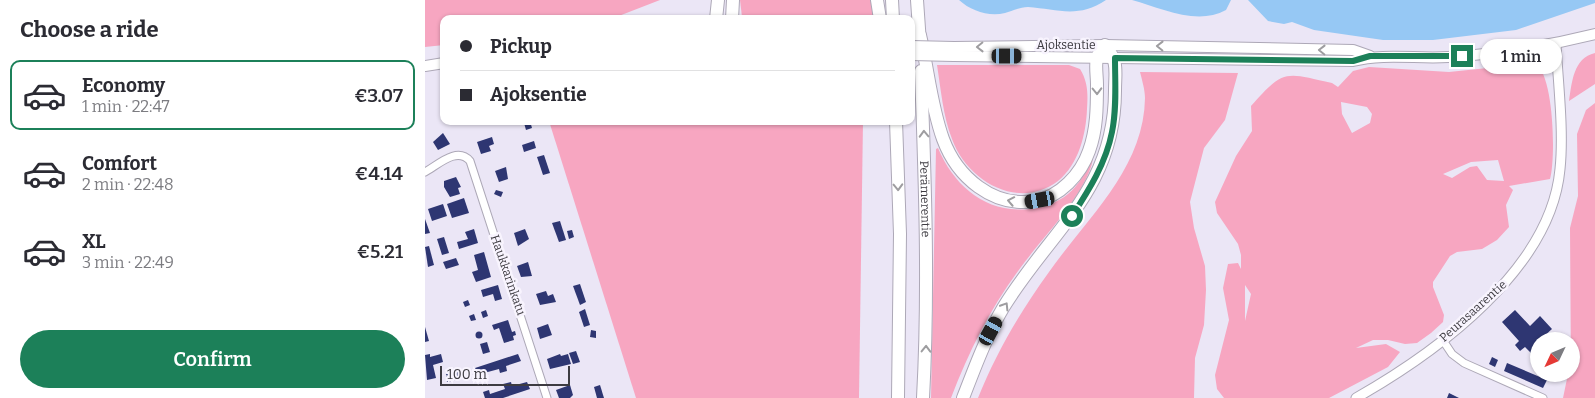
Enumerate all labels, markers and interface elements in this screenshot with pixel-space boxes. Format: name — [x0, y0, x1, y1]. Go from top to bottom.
text: Choose a ride — [20, 16, 159, 43]
text: Pickup — [490, 35, 552, 58]
street label: Ajoksentie — [1036, 38, 1096, 52]
callout: 1 min — [1479, 38, 1562, 74]
one-way arrow — [975, 41, 983, 52]
one-way arrow — [1155, 41, 1163, 51]
one-way arrow — [1318, 44, 1326, 55]
route end — [1451, 45, 1473, 67]
text: 1 min — [1501, 47, 1541, 66]
car — [992, 49, 1022, 64]
icon: car — [22, 73, 67, 118]
text: Economy — [82, 74, 165, 97]
text: Ajoksentie — [490, 83, 587, 106]
text: €3.07 — [354, 84, 403, 107]
one-way arrow — [1092, 88, 1102, 95]
text: 1 min · 22:47 — [82, 97, 170, 116]
one-way arrow — [918, 130, 929, 138]
icon: car — [22, 151, 67, 196]
text: Comfort — [82, 152, 157, 175]
street label: Perämerentie — [917, 160, 933, 237]
text: €4.14 — [355, 162, 403, 185]
text: 2 min · 22:48 — [82, 175, 174, 194]
one-way arrow — [893, 184, 904, 192]
car — [1023, 190, 1056, 210]
one-way arrow — [1006, 196, 1015, 207]
route start — [1061, 205, 1083, 227]
icon: car — [22, 229, 67, 274]
text: XL — [82, 230, 106, 253]
street label: Haukkarinkatu — [488, 233, 528, 318]
text: €5.21 — [357, 240, 403, 263]
text: 3 min · 22:49 — [82, 253, 174, 272]
street label: Peurasaarentie — [1437, 277, 1509, 345]
one-way arrow — [999, 303, 1008, 312]
car — [977, 314, 1004, 348]
button: Confirm — [20, 330, 405, 388]
north arrow — [1530, 332, 1580, 382]
map controls — [1530, 332, 1580, 382]
one-way arrow — [921, 345, 931, 353]
scale bar — [440, 363, 570, 386]
text: 100 m — [447, 366, 487, 383]

